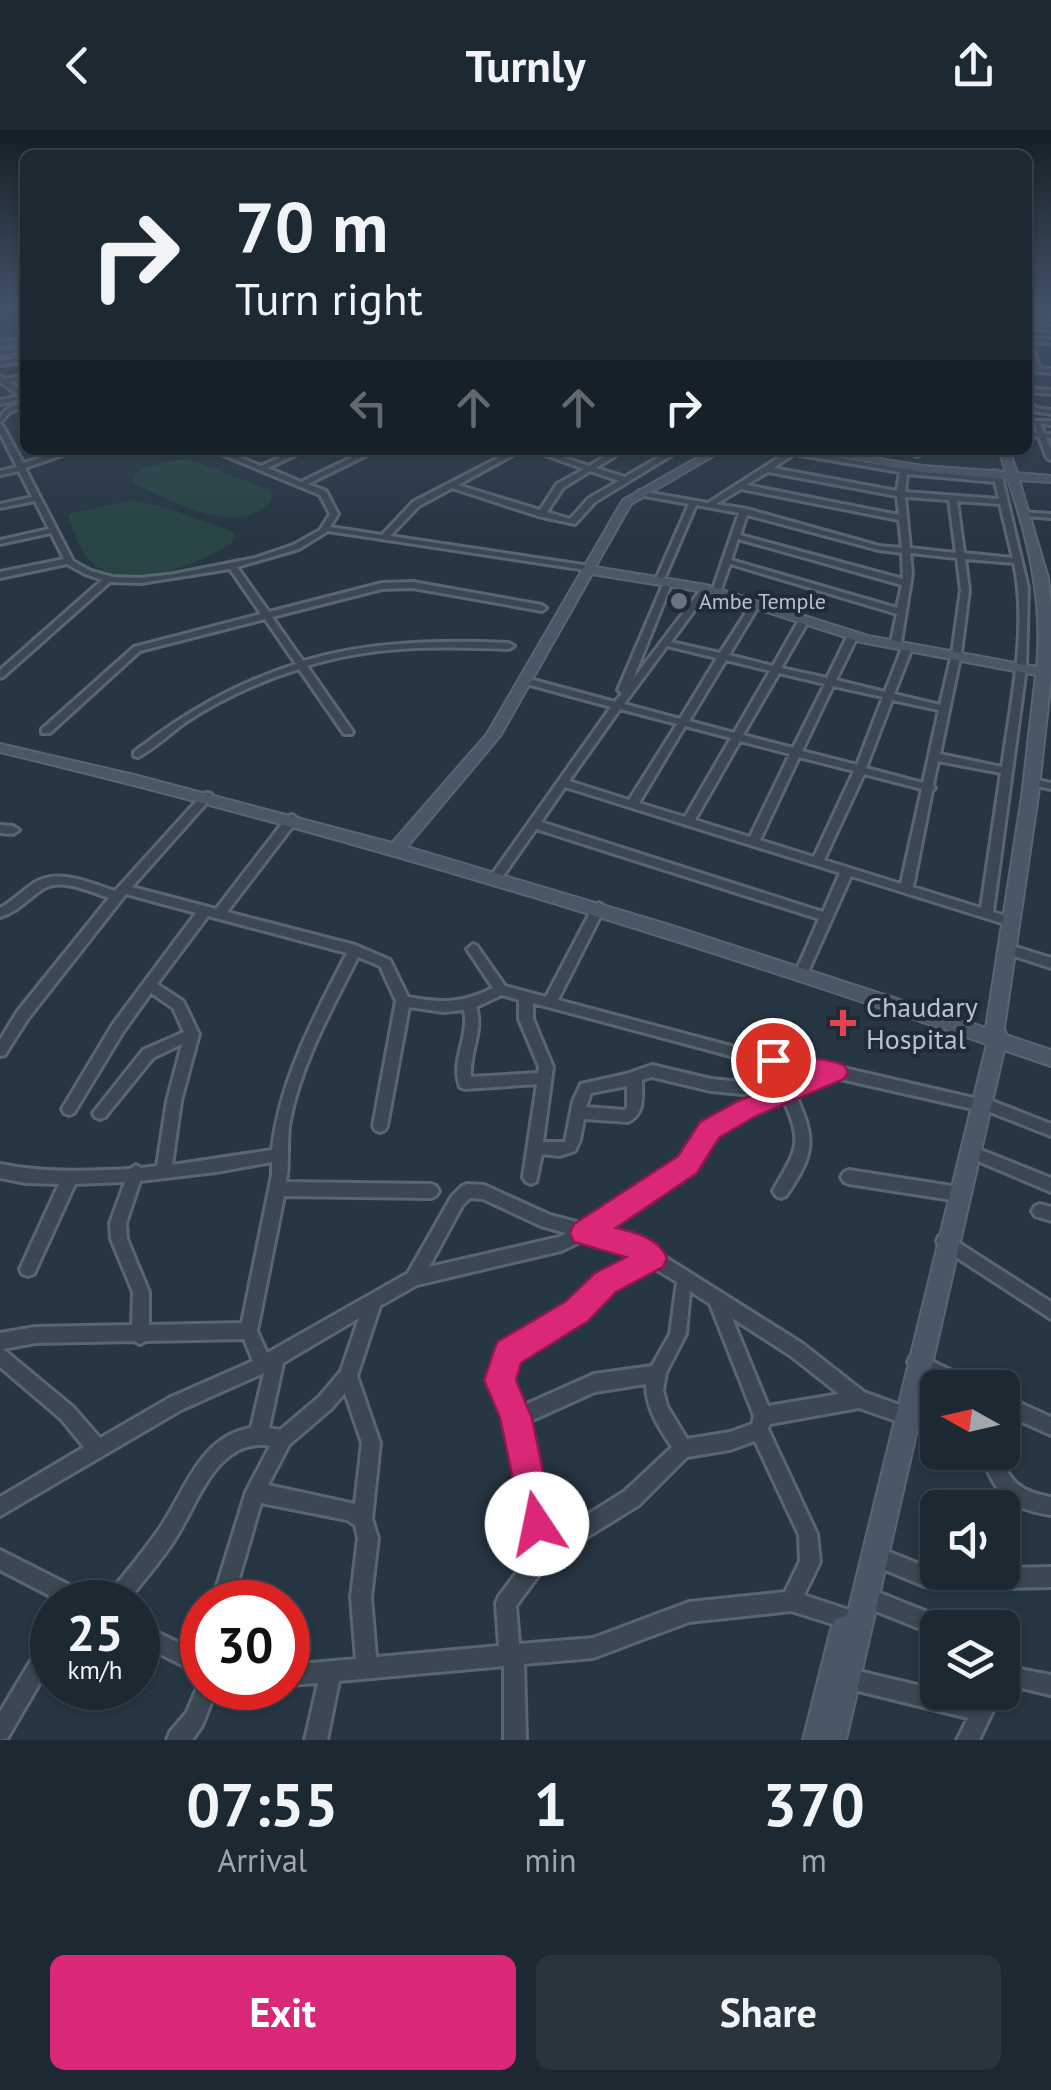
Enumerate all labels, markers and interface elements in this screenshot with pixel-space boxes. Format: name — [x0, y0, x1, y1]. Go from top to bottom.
text: Turnly — [465, 36, 586, 94]
icon: back — [50, 38, 105, 93]
icon: share — [946, 38, 1001, 93]
text: 70 m — [235, 181, 388, 271]
icon: right — [70, 190, 200, 320]
text: Turn right — [235, 269, 423, 327]
icon: left — [341, 380, 396, 435]
icon: ahead — [446, 380, 501, 435]
icon: ahead — [551, 380, 606, 435]
icon: right — [656, 380, 711, 435]
place label: Ambe Temple — [699, 587, 826, 615]
marker: Ambe Temple — [668, 590, 690, 612]
place label: Chaudary Hospital — [866, 988, 978, 1057]
marker: Chaudary Hospital — [830, 1010, 856, 1036]
pin — [731, 1018, 816, 1103]
icon: arrive — [746, 1033, 801, 1088]
north arrow — [920, 1370, 1020, 1470]
map controls — [920, 1370, 1020, 1710]
position arrow — [485, 1472, 589, 1576]
button: sound — [920, 1490, 1020, 1590]
speed limit sign: 30 — [180, 1580, 310, 1710]
text: 25 — [67, 1600, 123, 1665]
button: layers — [920, 1610, 1020, 1710]
text: km/h — [68, 1654, 122, 1686]
text: 07:55 — [186, 1765, 338, 1843]
text: 1 — [534, 1765, 568, 1843]
text: 370 — [763, 1765, 865, 1843]
text: Arrival — [217, 1839, 307, 1881]
text: min — [525, 1839, 577, 1881]
text: m — [801, 1839, 827, 1881]
button: Exit — [50, 1955, 516, 2070]
button: Share — [536, 1955, 1001, 2070]

